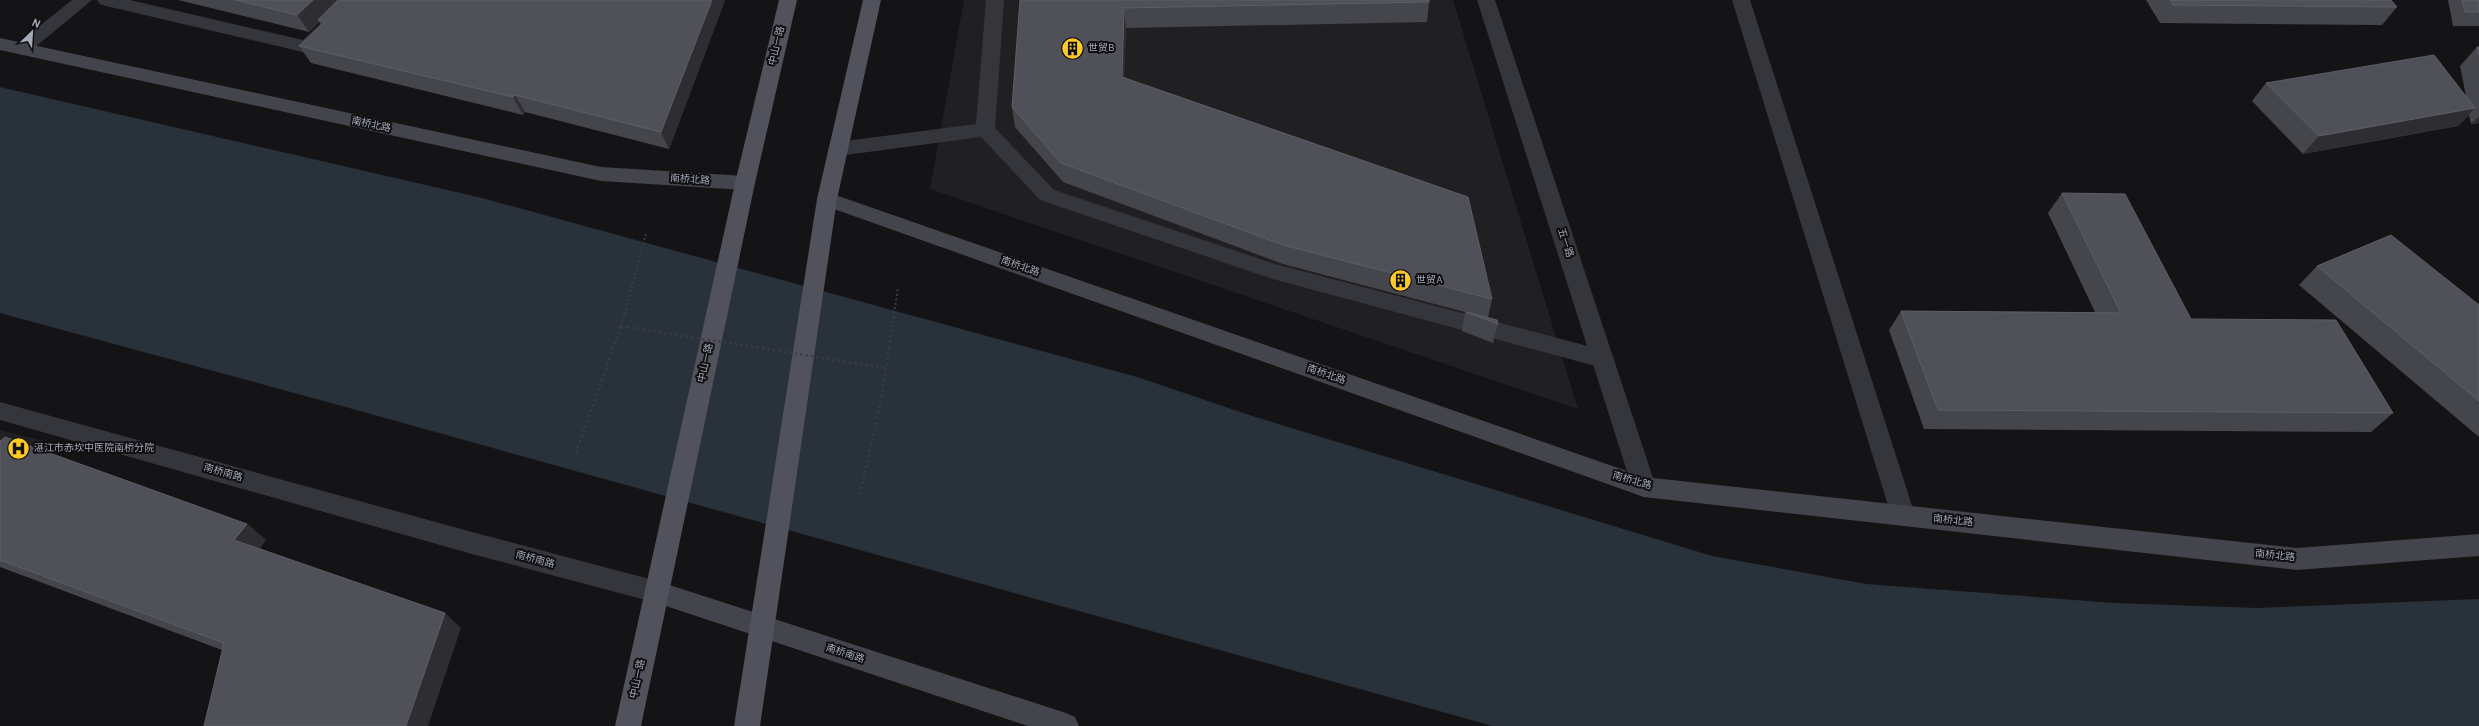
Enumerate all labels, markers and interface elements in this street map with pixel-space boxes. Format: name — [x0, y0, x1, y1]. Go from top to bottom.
north arrow — [12, 12, 52, 52]
text: N — [29, 16, 42, 32]
street label: 中山一路 — [766, 25, 788, 67]
building icon: 世贸B — [1060, 35, 1086, 61]
place label: 世贸B — [1088, 42, 1115, 55]
street label: 南桥北路 — [350, 114, 392, 136]
street label: 南桥北路 — [670, 172, 710, 188]
street label: 五一路 — [1554, 227, 1576, 259]
street label: 南桥北路 — [999, 254, 1041, 280]
building icon: 世贸A — [1388, 267, 1414, 293]
place label: 世贸A — [1416, 274, 1443, 287]
street label: 中山一路 — [695, 342, 717, 384]
street label: 南桥北路 — [1305, 362, 1347, 388]
hospital icon: 湛江市赤坎中医院南桥分院 — [5, 435, 31, 461]
place label: 湛江市赤坎中医院南桥分院 — [34, 442, 154, 455]
street label: 南桥南路 — [202, 461, 244, 485]
street label: 南桥北路 — [1611, 469, 1653, 493]
street label: 南桥北路 — [1932, 512, 1974, 530]
street label: 南桥北路 — [2254, 547, 2296, 565]
street label: 南桥南路 — [514, 549, 556, 571]
street label: 南桥南路 — [824, 642, 866, 666]
street label: 中山一路 — [627, 658, 649, 700]

